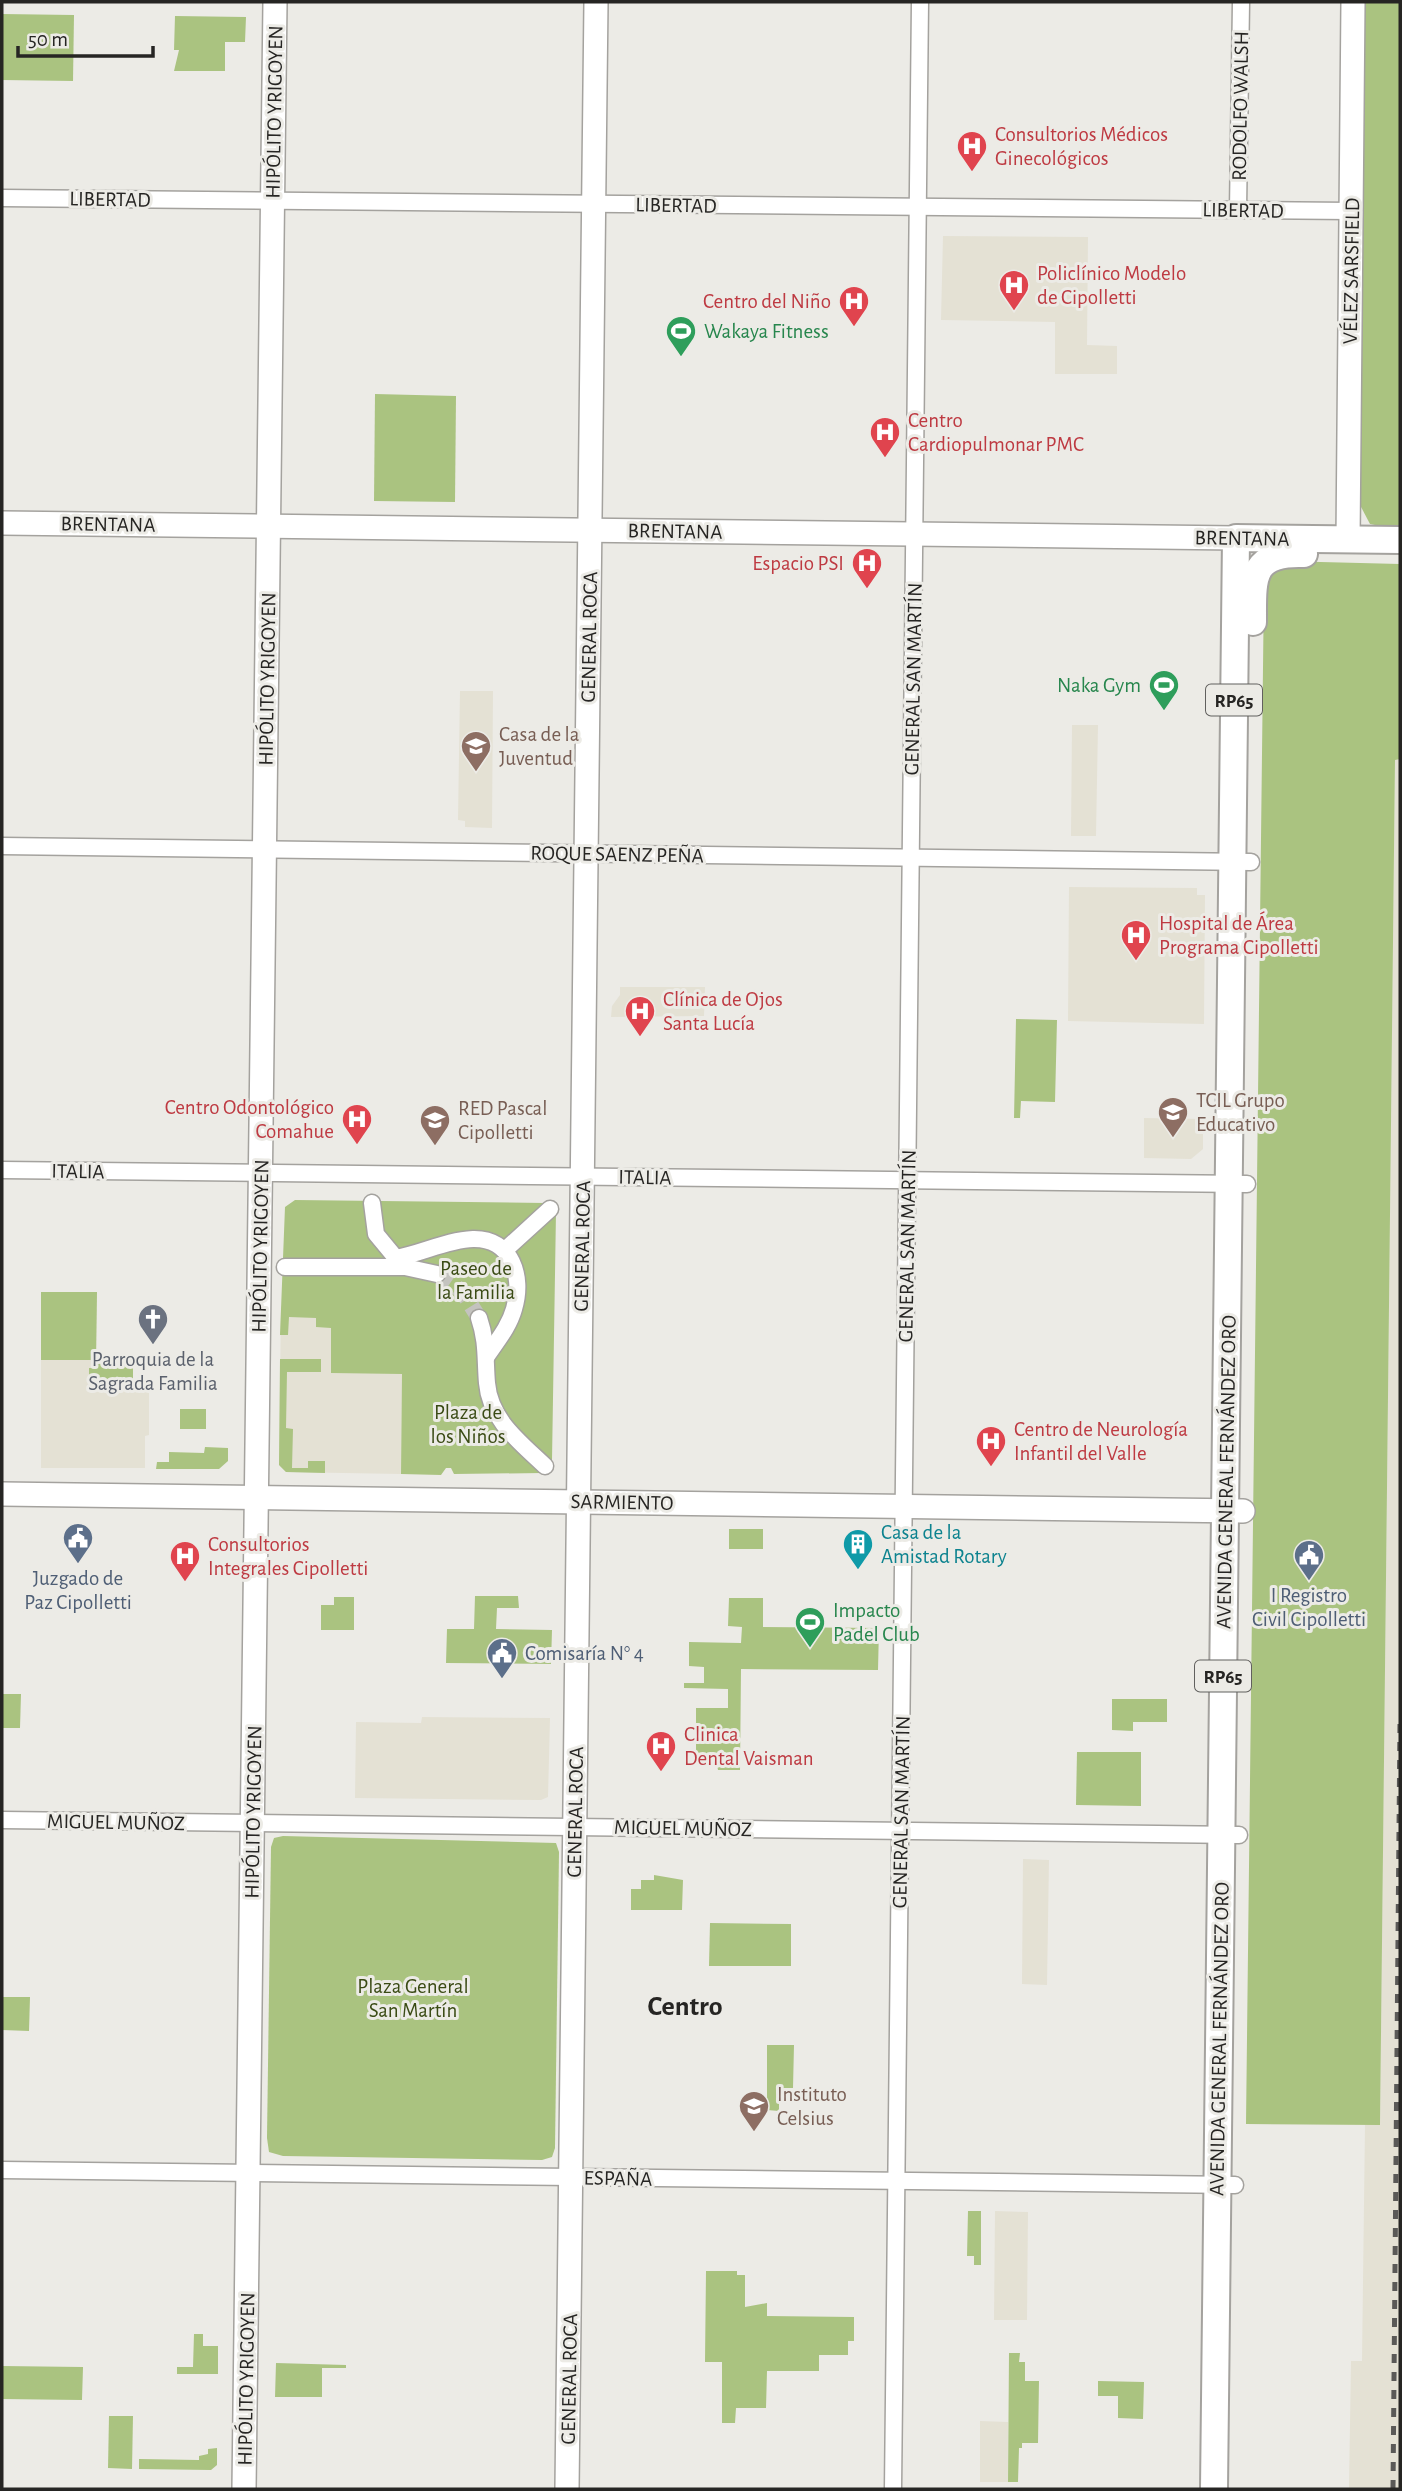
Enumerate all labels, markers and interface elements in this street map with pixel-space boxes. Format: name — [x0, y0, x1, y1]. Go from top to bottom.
scale bar — [18, 14, 152, 58]
street label: HIPÓLITO YRIGOYEN — [260, 25, 287, 199]
text: 50 m — [28, 29, 68, 50]
street label: RODOLFO WALSH — [1229, 31, 1252, 181]
place label: Consultorios Médicos Ginecológicos — [995, 124, 1168, 169]
hospital icon: Consultorios Médicos Ginecológicos — [955, 129, 989, 173]
street label: LIBERTAD — [69, 188, 151, 211]
street label: LIBERTAD — [635, 194, 717, 217]
street label: VÉLEZ SARSFIELD — [1338, 198, 1363, 344]
street label: LIBERTAD — [1202, 199, 1284, 222]
place label: Policlínico Modelo de Cipolletti — [1037, 263, 1186, 308]
hospital icon: Policlínico Modelo de Cipolletti — [997, 268, 1031, 312]
hospital icon: Centro del Niño — [837, 284, 871, 328]
place label: Centro del Niño — [703, 291, 831, 312]
sports icon: Wakaya Fitness — [664, 314, 698, 358]
place label: Wakaya Fitness — [704, 321, 829, 342]
place label: Centro Cardiopulmonar PMC — [908, 410, 1084, 455]
hospital icon: Centro Cardiopulmonar PMC — [868, 415, 902, 459]
street label: BRENTANA — [60, 513, 156, 536]
street label: BRENTANA — [627, 520, 723, 543]
street label: BRENTANA — [1194, 527, 1290, 550]
hospital icon: Espacio PSI — [850, 546, 884, 590]
place label: Espacio PSI — [752, 553, 844, 574]
street label: GENERAL ROCA — [578, 571, 601, 703]
street label: GENERAL SAN MARTÍN — [899, 582, 926, 776]
street label: HIPÓLITO YRIGOYEN — [253, 592, 280, 766]
sports icon: Naka Gym — [1147, 668, 1181, 712]
place label: Naka Gym — [1057, 675, 1141, 696]
road number: RP65 — [1206, 684, 1262, 716]
place label: Casa de la Juventud — [499, 724, 580, 769]
school or university icon: Casa de la Juventud — [459, 729, 493, 773]
street label: ROQUE SAENZ PEÑA — [530, 840, 704, 867]
place label: Hospital de Área Programa Cipolletti — [1159, 911, 1319, 958]
hospital icon: Hospital de Área Programa Cipolletti — [1119, 918, 1153, 962]
place label: Clínica de Ojos Santa Lucía — [663, 989, 783, 1034]
hospital icon: Clínica de Ojos Santa Lucía — [623, 994, 657, 1038]
place label: TCIL Grupo Educativo — [1196, 1090, 1285, 1135]
school or university icon: TCIL Grupo Educativo — [1156, 1095, 1190, 1139]
place label: Centro Odontológico Comahue — [165, 1097, 334, 1142]
place label: RED Pascal Cipolletti — [458, 1098, 547, 1143]
hospital icon: Centro Odontológico Comahue — [340, 1102, 374, 1146]
school or university icon: RED Pascal Cipolletti — [418, 1103, 452, 1147]
street label: GENERAL SAN MARTÍN — [893, 1149, 920, 1343]
street label: HIPÓLITO YRIGOYEN — [246, 1159, 273, 1333]
street label: ITALIA — [51, 1161, 105, 1182]
street label: ITALIA — [618, 1167, 672, 1188]
street label: GENERAL ROCA — [571, 1180, 594, 1312]
park label: Paseo de la Familia — [437, 1258, 515, 1303]
church icon: Parroquia de la Sagrada Familia — [136, 1302, 170, 1346]
street label: AVENIDA GENERAL FERNÁNDEZ ORO — [1211, 1315, 1240, 1629]
place label: Parroquia de la Sagrada Familia — [88, 1349, 218, 1394]
park label: Plaza de los Niños — [430, 1402, 506, 1447]
place label: Centro de Neurología Infantil del Valle — [1014, 1419, 1188, 1464]
hospital icon: Centro de Neurología Infantil del Valle — [974, 1424, 1008, 1468]
street label: SARMIENTO — [570, 1491, 674, 1514]
public building icon: Juzgado de Paz Cipolletti — [61, 1521, 95, 1565]
place label: Casa de la Amistad Rotary — [881, 1522, 1007, 1567]
building icon: Casa de la Amistad Rotary — [841, 1527, 875, 1571]
place label: Consultorios Integrales Cipolletti — [208, 1534, 368, 1579]
public building icon: I Registro Civil Cipolletti — [1292, 1538, 1326, 1582]
hospital icon: Consultorios Integrales Cipolletti — [168, 1539, 202, 1583]
place label: Juzgado de Paz Cipolletti — [24, 1568, 132, 1613]
place label: I Registro Civil Cipolletti — [1252, 1585, 1366, 1630]
place label: Impacto Padel Club — [833, 1600, 920, 1645]
sports icon: Impacto Padel Club — [793, 1605, 827, 1649]
public building icon: Comisaría N° 4 — [485, 1636, 519, 1680]
place label: Comisaría N° 4 — [525, 1643, 644, 1664]
road number: RP65 — [1195, 1660, 1251, 1692]
street label: GENERAL SAN MARTÍN — [887, 1715, 914, 1909]
place label: Clinica Dental Vaisman — [684, 1724, 814, 1769]
street label: HIPÓLITO YRIGOYEN — [239, 1725, 266, 1899]
hospital icon: Clinica Dental Vaisman — [644, 1729, 678, 1773]
street label: GENERAL ROCA — [564, 1746, 587, 1878]
street label: MIGUEL MUÑOZ — [47, 1809, 185, 1834]
street label: MIGUEL MUÑOZ — [614, 1815, 752, 1840]
street label: AVENIDA GENERAL FERNÁNDEZ ORO — [1204, 1882, 1233, 2196]
park label: Plaza General San Martín — [357, 1976, 469, 2021]
district label: Centro — [647, 1993, 723, 2021]
place label: Instituto Celsius — [777, 2084, 847, 2129]
school or university icon: Instituto Celsius — [737, 2089, 771, 2133]
street label: ESPAÑA — [584, 2165, 652, 2190]
street label: HIPÓLITO YRIGOYEN — [232, 2292, 259, 2466]
street label: GENERAL ROCA — [558, 2313, 581, 2445]

